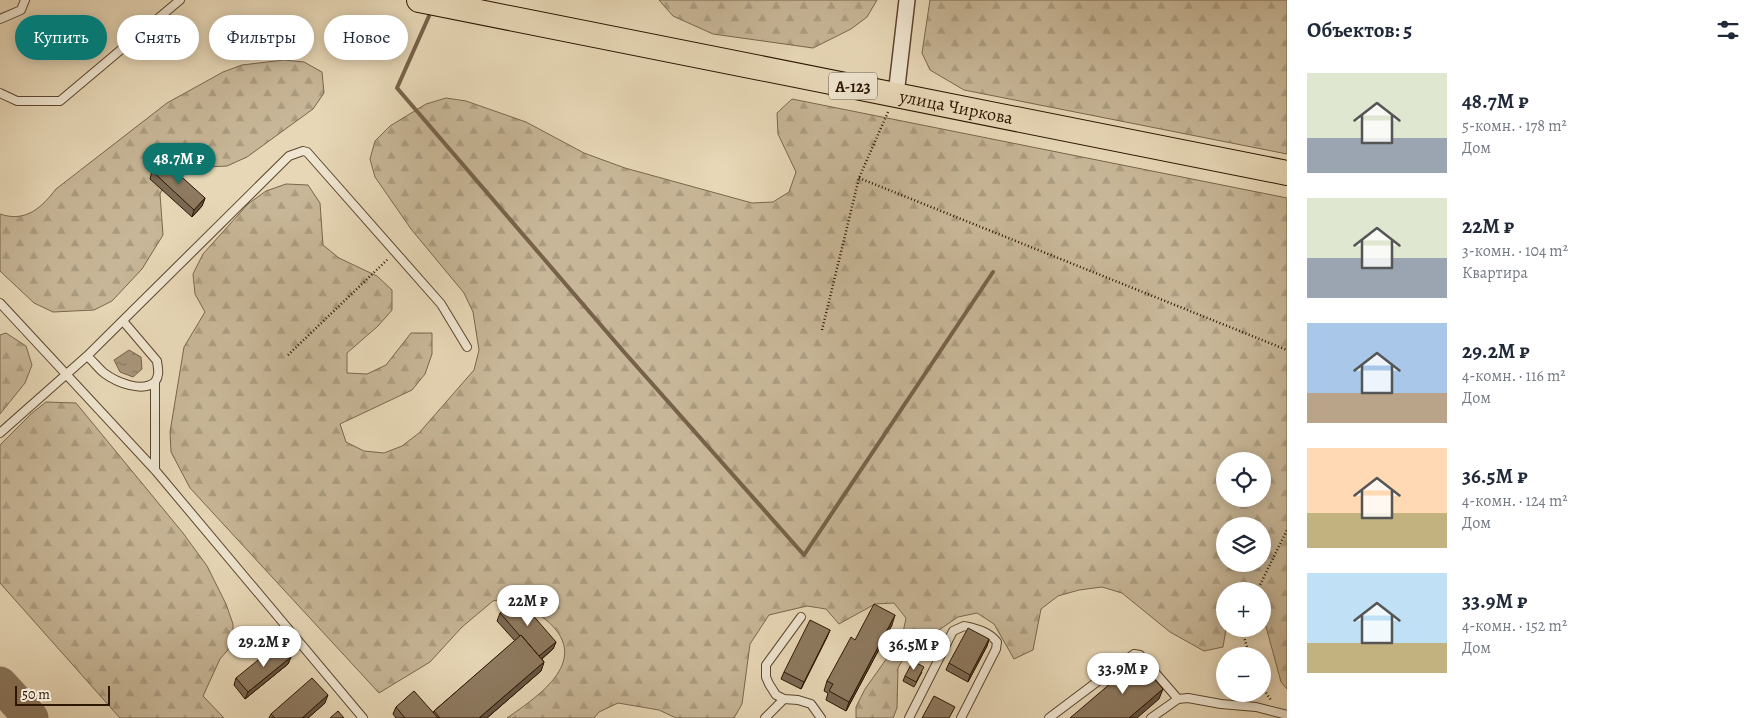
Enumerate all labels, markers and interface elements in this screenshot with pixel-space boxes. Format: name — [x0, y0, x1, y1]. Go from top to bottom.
chip: Купить — [15, 15, 107, 60]
chip: Снять — [117, 15, 199, 60]
chip: Фильтры — [209, 15, 314, 60]
chip: Новое — [324, 15, 408, 60]
text: Объектов: 5 — [1307, 16, 1412, 44]
icon: filters — [1714, 16, 1742, 44]
road number: А-123 — [829, 72, 877, 100]
street label: улица Чиркова — [897, 84, 1016, 130]
text: 48.7M ₽ — [1462, 87, 1529, 115]
icon: home — [1347, 93, 1407, 153]
text: 5-комн. · 178 m² — [1462, 115, 1567, 137]
text: Дом — [1462, 137, 1491, 159]
pin: 48.7M ₽ — [133, 142, 225, 185]
text: 48.7M ₽ — [154, 148, 204, 170]
text: 22M ₽ — [1462, 212, 1514, 240]
icon: home — [1347, 218, 1407, 278]
text: 3-комн. · 104 m² — [1462, 240, 1568, 262]
text: Квартира — [1462, 262, 1528, 284]
text: 29.2M ₽ — [1462, 337, 1530, 365]
icon: home — [1347, 343, 1407, 403]
text: 4-комн. · 116 m² — [1462, 365, 1566, 387]
text: Дом — [1462, 387, 1491, 409]
map controls — [1216, 452, 1271, 702]
button: locate — [1216, 452, 1271, 507]
text: 36.5M ₽ — [1462, 462, 1528, 490]
icon: home — [1347, 468, 1407, 528]
text: 4-комн. · 124 m² — [1462, 490, 1568, 512]
text: Дом — [1462, 512, 1491, 534]
button: layers — [1216, 517, 1271, 572]
button: + — [1216, 582, 1271, 637]
pin: 22M ₽ — [493, 584, 563, 627]
text: 33.9M ₽ — [1462, 587, 1528, 615]
text: 22M ₽ — [508, 590, 548, 612]
icon: home — [1347, 593, 1407, 653]
text: 4-комн. · 152 m² — [1462, 615, 1567, 637]
pin: 29.2M ₽ — [218, 626, 310, 668]
pin: 36.5M ₽ — [868, 628, 960, 671]
text: 29.2M ₽ — [238, 631, 290, 653]
text: 36.5M ₽ — [889, 634, 939, 656]
text: Дом — [1462, 637, 1491, 659]
button: − — [1216, 647, 1271, 702]
pin: 33.9M ₽ — [1077, 652, 1169, 695]
text: 33.9M ₽ — [1098, 658, 1148, 680]
scale bar — [15, 683, 110, 706]
text: 50 m — [22, 685, 50, 704]

